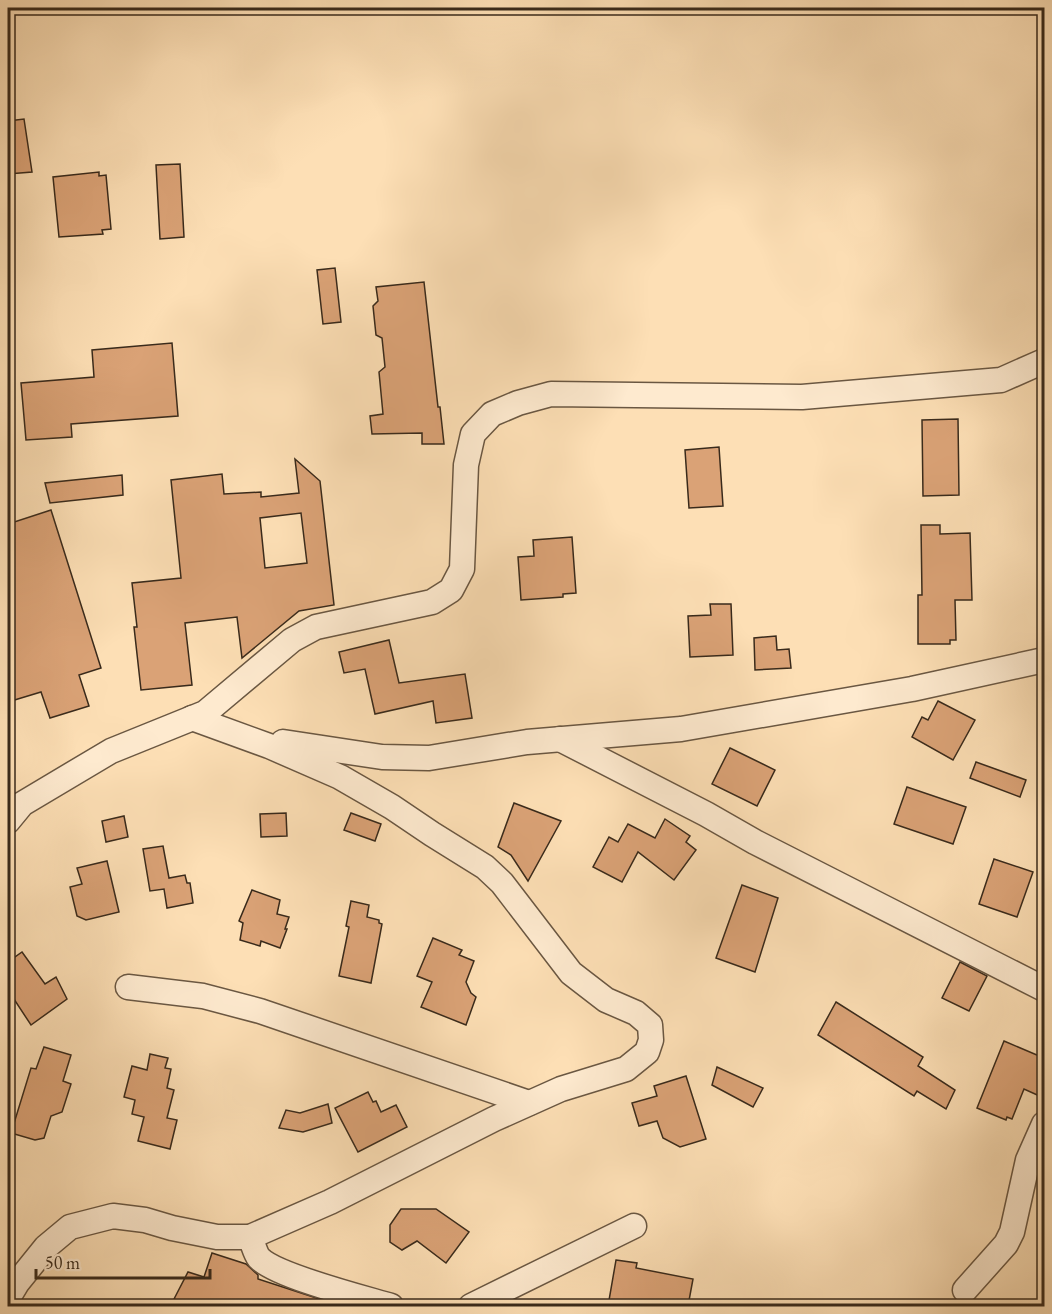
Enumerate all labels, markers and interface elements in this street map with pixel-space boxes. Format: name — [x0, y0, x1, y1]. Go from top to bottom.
scale bar — [36, 1242, 210, 1280]
text: 50 m — [45, 1251, 80, 1274]

